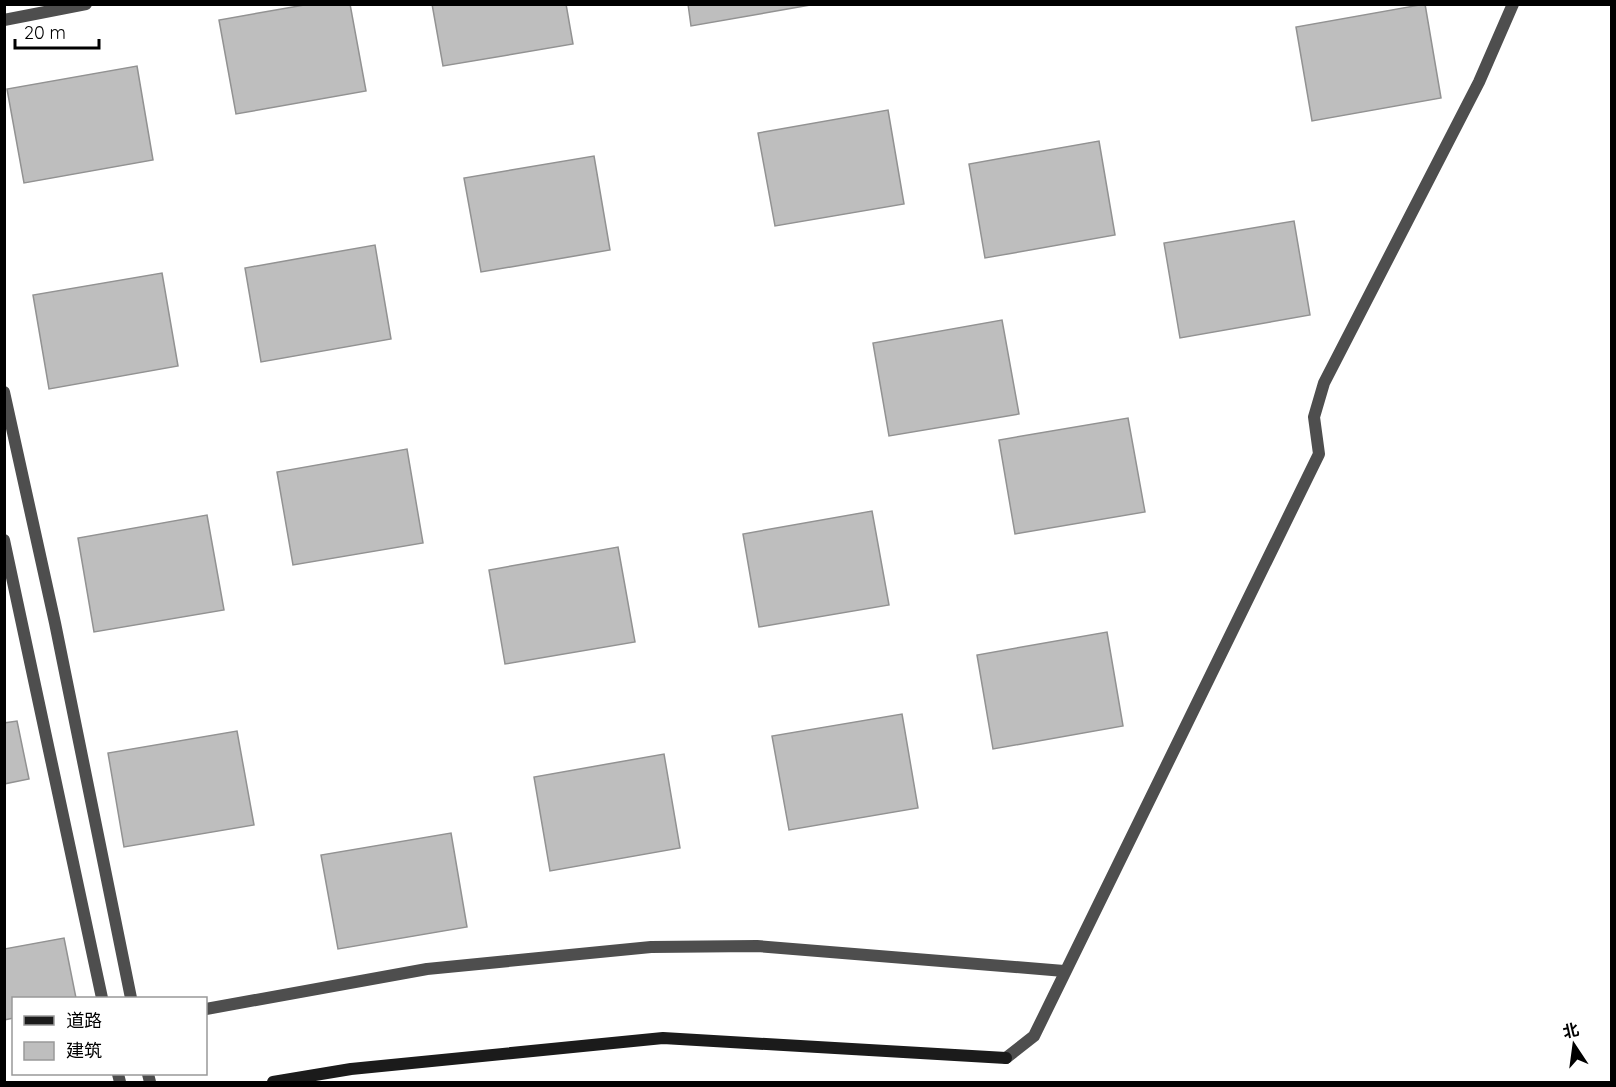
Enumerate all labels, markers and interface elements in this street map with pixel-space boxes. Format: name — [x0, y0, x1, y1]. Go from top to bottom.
scale bar — [15, 12, 99, 50]
text: 20 m — [24, 21, 66, 44]
legend — [12, 997, 207, 1075]
text: 道路 — [66, 1009, 102, 1032]
north arrow — [1544, 1015, 1604, 1075]
text: 北 — [1561, 1019, 1581, 1042]
text: 建筑 — [66, 1039, 102, 1062]

